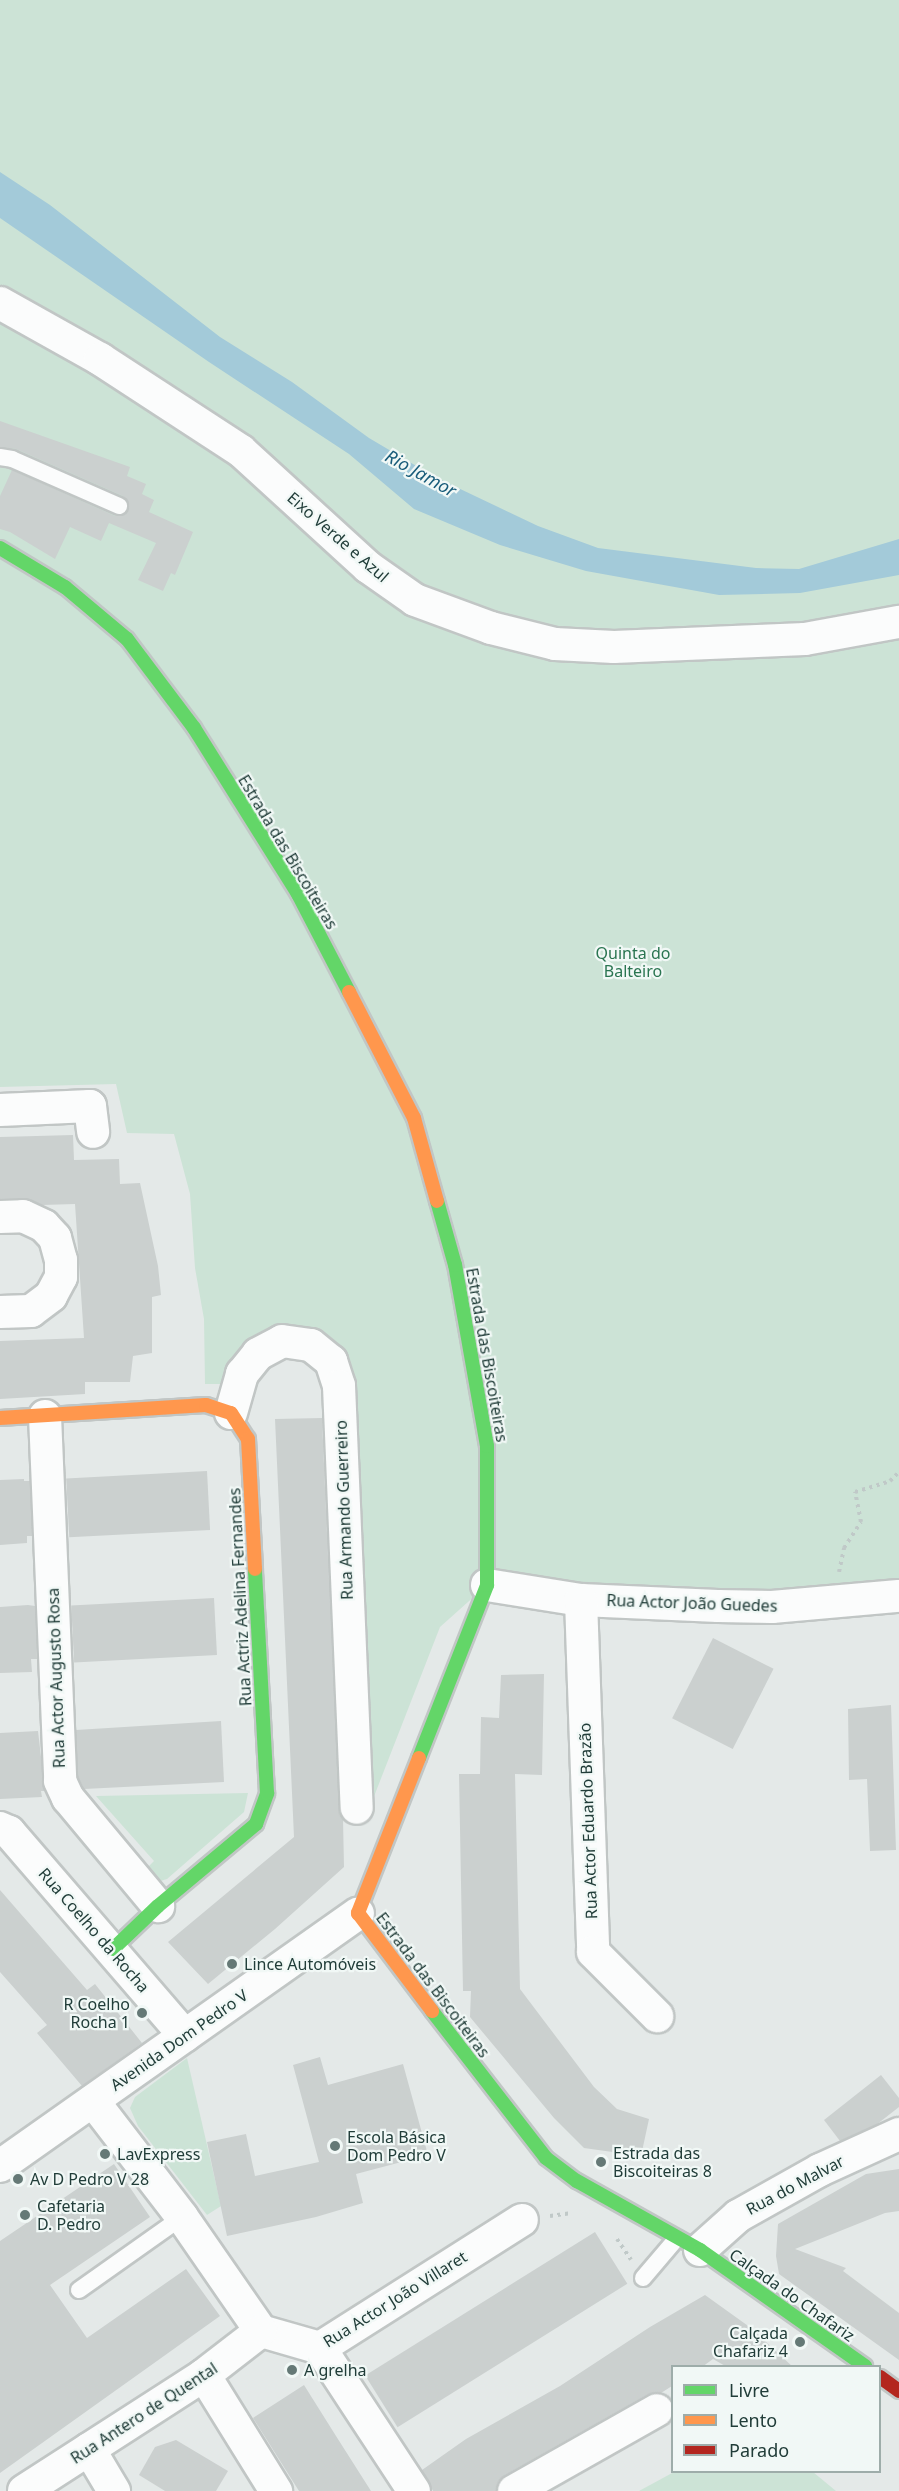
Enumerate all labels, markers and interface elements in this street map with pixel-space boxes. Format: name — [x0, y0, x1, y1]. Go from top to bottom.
water label: Rio Jamor — [382, 445, 460, 501]
street label: Eixo Verde e Azul — [284, 488, 392, 586]
street label: Estrada das Biscoiteiras — [234, 771, 342, 933]
park label: Quinta do Balteiro — [596, 943, 670, 981]
street label: Estrada das Biscoiteiras — [462, 1266, 512, 1444]
street label: Rua Armando Guerreiro — [331, 1420, 357, 1600]
street label: Rua Actriz Adelina Fernandes — [225, 1487, 255, 1707]
street label: Rua Actor Augusto Rosa — [43, 1587, 69, 1769]
street label: Rua Actor João Guedes — [606, 1590, 778, 1616]
street label: Rua Actor Eduardo Brazão — [575, 1722, 601, 1920]
street label: Rua Coelho da Rocha — [35, 1864, 153, 1996]
street label: Estrada das Biscoiteiras — [372, 1909, 494, 2061]
place label: Lince Automóveis — [244, 1954, 376, 1974]
marker: Lince Automóveis — [225, 1957, 239, 1971]
street label: Avenida Dom Pedro V — [107, 1985, 251, 2095]
place label: R Coelho Rocha 1 — [63, 1994, 130, 2032]
marker: R Coelho Rocha 1 — [135, 2006, 149, 2020]
place label: Escola Básica Dom Pedro V — [347, 2127, 446, 2165]
marker: Escola Básica Dom Pedro V — [328, 2139, 342, 2153]
place label: Estrada das Biscoiteiras 8 — [613, 2143, 712, 2181]
place label: LavExpress — [117, 2144, 200, 2164]
marker: LavExpress — [98, 2147, 112, 2161]
street label: Rua do Malvar — [743, 2151, 847, 2219]
marker: Estrada das Biscoiteiras 8 — [594, 2155, 608, 2169]
place label: Av D Pedro V 28 — [30, 2169, 149, 2189]
marker: Av D Pedro V 28 — [11, 2172, 25, 2186]
place label: Cafetaria D. Pedro — [37, 2196, 105, 2234]
marker: Cafetaria D. Pedro — [18, 2208, 32, 2222]
street label: Calçada do Chafariz — [726, 2245, 858, 2345]
street label: Rua Actor João Villaret — [320, 2247, 470, 2351]
place label: Calçada Chafariz 4 — [713, 2323, 788, 2361]
marker: Calçada Chafariz 4 — [793, 2335, 807, 2349]
street label: Rua Antero de Quental — [67, 2358, 221, 2468]
place label: A grelha — [304, 2360, 367, 2380]
marker: A grelha — [285, 2363, 299, 2377]
legend — [671, 2365, 881, 2473]
text: Livre — [729, 2378, 769, 2402]
text: Lento — [729, 2408, 777, 2432]
text: Parado — [729, 2438, 789, 2462]

